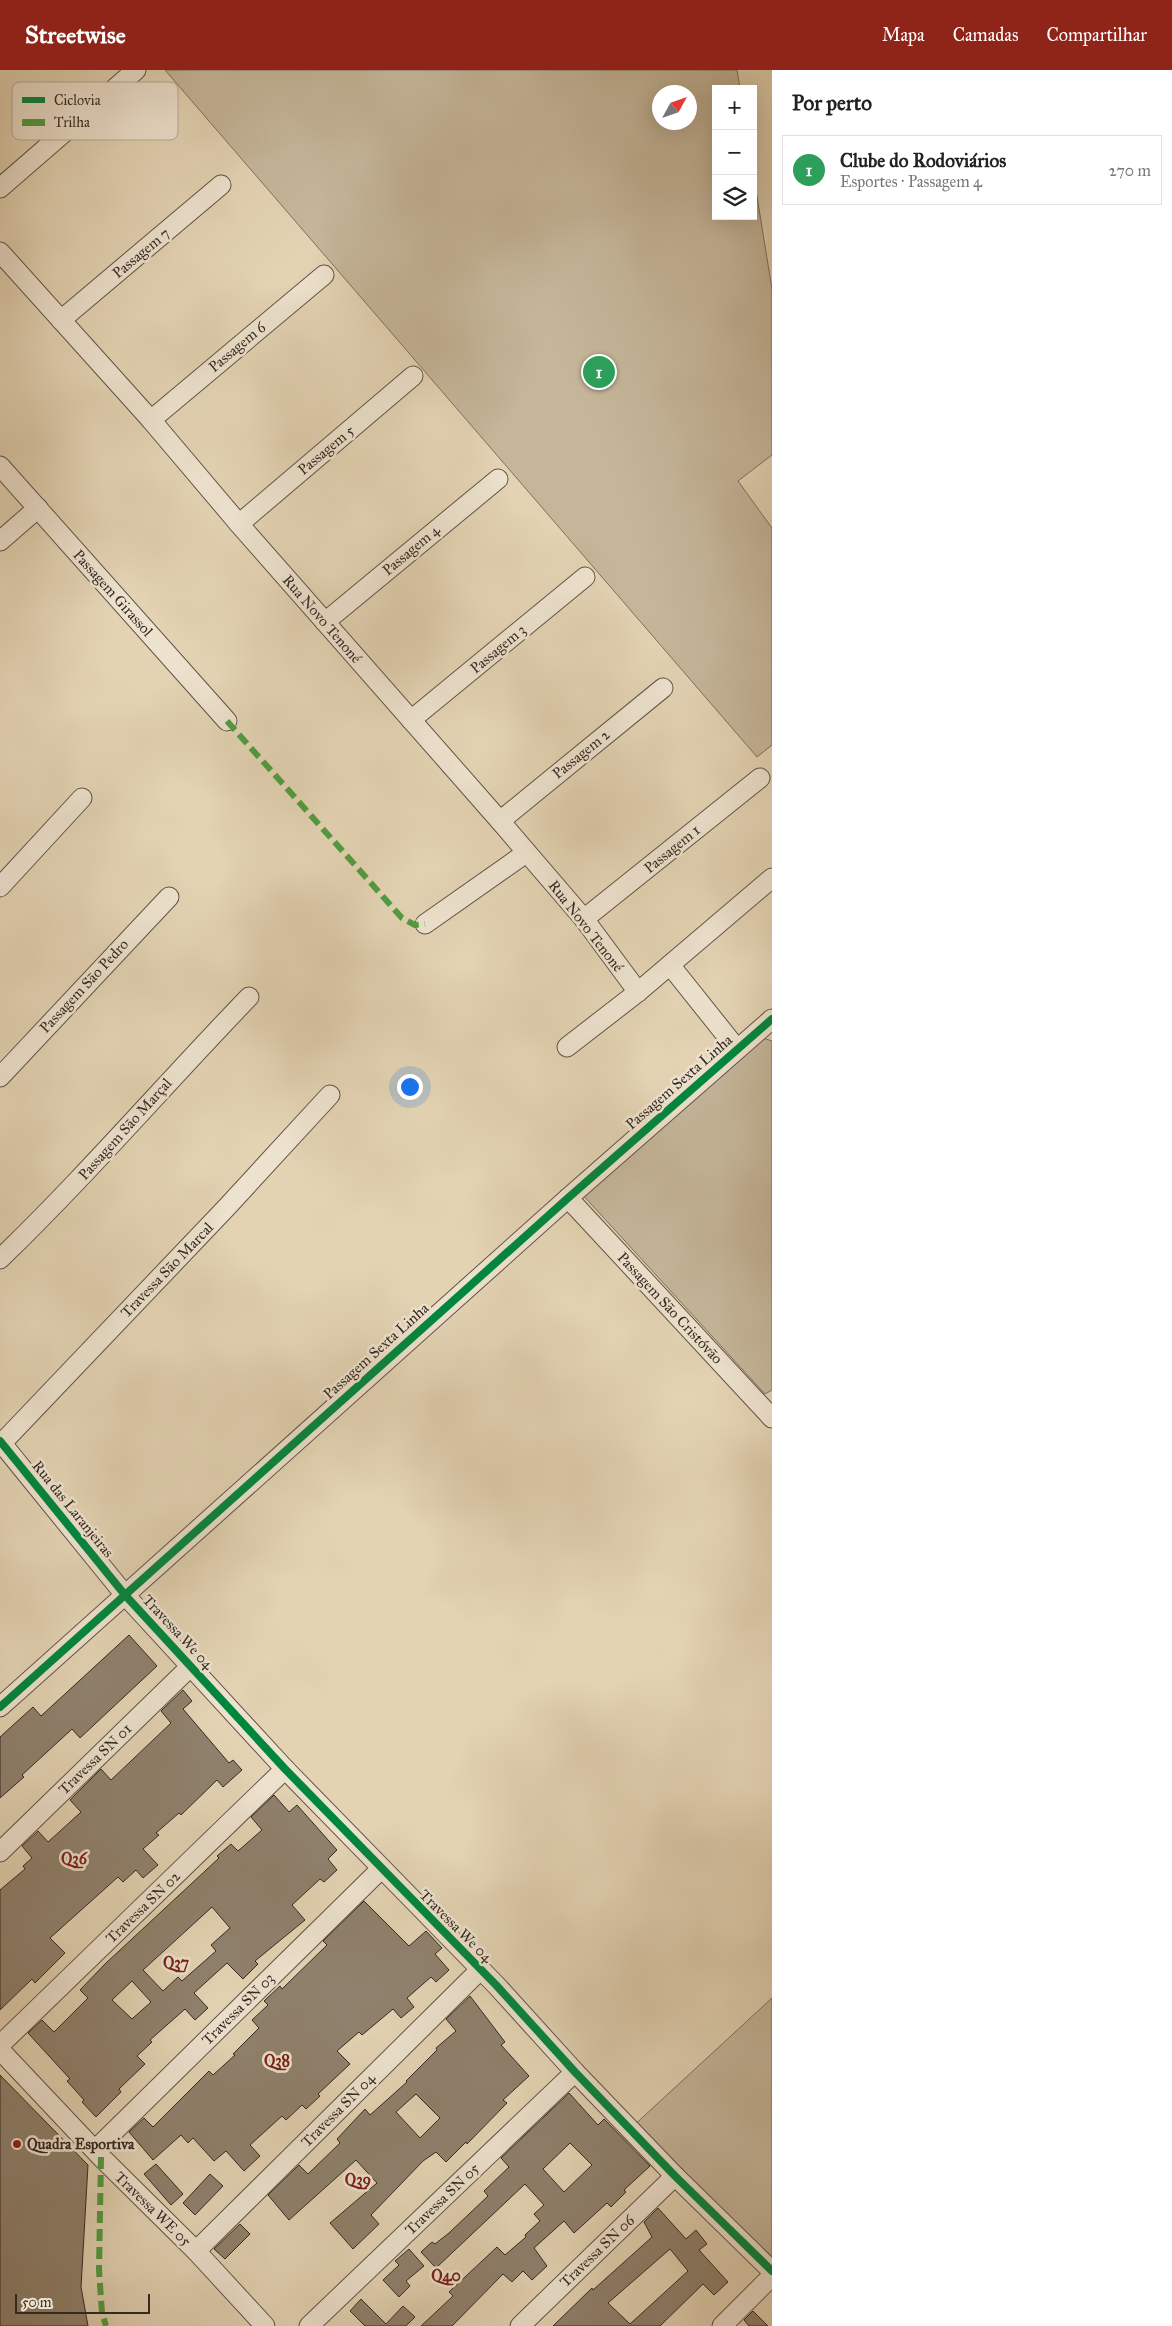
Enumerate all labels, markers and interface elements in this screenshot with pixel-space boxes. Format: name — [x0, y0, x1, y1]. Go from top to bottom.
text: Streetwise — [25, 20, 126, 50]
text: Mapa — [882, 24, 925, 46]
text: Camadas — [953, 24, 1019, 46]
text: Compartilhar — [1047, 24, 1147, 46]
legend — [12, 82, 178, 140]
north arrow — [652, 85, 697, 130]
map controls — [712, 85, 757, 220]
button: + — [712, 85, 757, 130]
text: Por perto — [792, 90, 872, 116]
text: Ciclovia — [54, 92, 101, 109]
text: Trilha — [54, 114, 90, 131]
button: − — [712, 130, 757, 175]
text: Clube do Rodoviários — [840, 149, 1006, 172]
text: 1 — [806, 161, 812, 180]
text: 270 m — [1109, 161, 1151, 180]
text: Esportes · Passagem 4 — [840, 172, 982, 191]
button: layers — [712, 175, 757, 220]
street label: Passagem 7 — [109, 224, 173, 282]
street label: Passagem 6 — [205, 317, 270, 376]
pin: 1 — [583, 353, 615, 391]
street label: Passagem 5 — [294, 421, 358, 479]
street label: Passagem 4 — [379, 520, 444, 579]
street label: Passagem Girassol — [69, 546, 157, 641]
street label: Rua Novo Tenoné — [279, 571, 366, 668]
street label: Passagem 3 — [467, 621, 529, 677]
street label: Passagem 2 — [549, 725, 614, 783]
street label: Passagem 1 — [640, 821, 704, 877]
street label: Rua Novo Tenoné — [545, 877, 628, 976]
street label: Passagem São Pedro — [36, 935, 132, 1037]
street label: Passagem Sexta Linha — [622, 1030, 736, 1133]
street label: Passagem São Marçal — [74, 1074, 176, 1184]
your location — [397, 1074, 423, 1100]
street label: Travessa São Marcal — [117, 1218, 218, 1321]
street label: Passagem São Cristóvão — [614, 1248, 727, 1368]
street label: Passagem Sexta Linha — [320, 1299, 433, 1403]
street label: Rua das Laranjeiras — [28, 1457, 118, 1561]
street label: Travessa We 04 — [139, 1591, 218, 1674]
street label: Travessa SN 01 — [55, 1720, 135, 1798]
district label: Q36 — [61, 1849, 88, 1869]
street label: Travessa SN 02 — [102, 1867, 184, 1947]
street label: Travessa We 04 — [416, 1886, 497, 1967]
district label: Q37 — [163, 1953, 190, 1973]
street label: Travessa SN 03 — [198, 1969, 278, 2049]
district label: Q38 — [264, 2051, 290, 2071]
street label: Travessa SN 04 — [297, 2069, 379, 2151]
place label: Quadra Esportiva — [27, 2135, 135, 2154]
marker: Quadra Esportiva — [11, 2138, 23, 2150]
street label: Travessa SN 05 — [401, 2159, 483, 2239]
street label: Travessa WE 05 — [111, 2168, 195, 2250]
district label: Q39 — [345, 2170, 371, 2190]
street label: Travessa SN 06 — [556, 2210, 639, 2291]
district label: Q40 — [431, 2266, 461, 2286]
scale bar — [15, 2291, 150, 2314]
text: 50 m — [22, 2294, 51, 2311]

